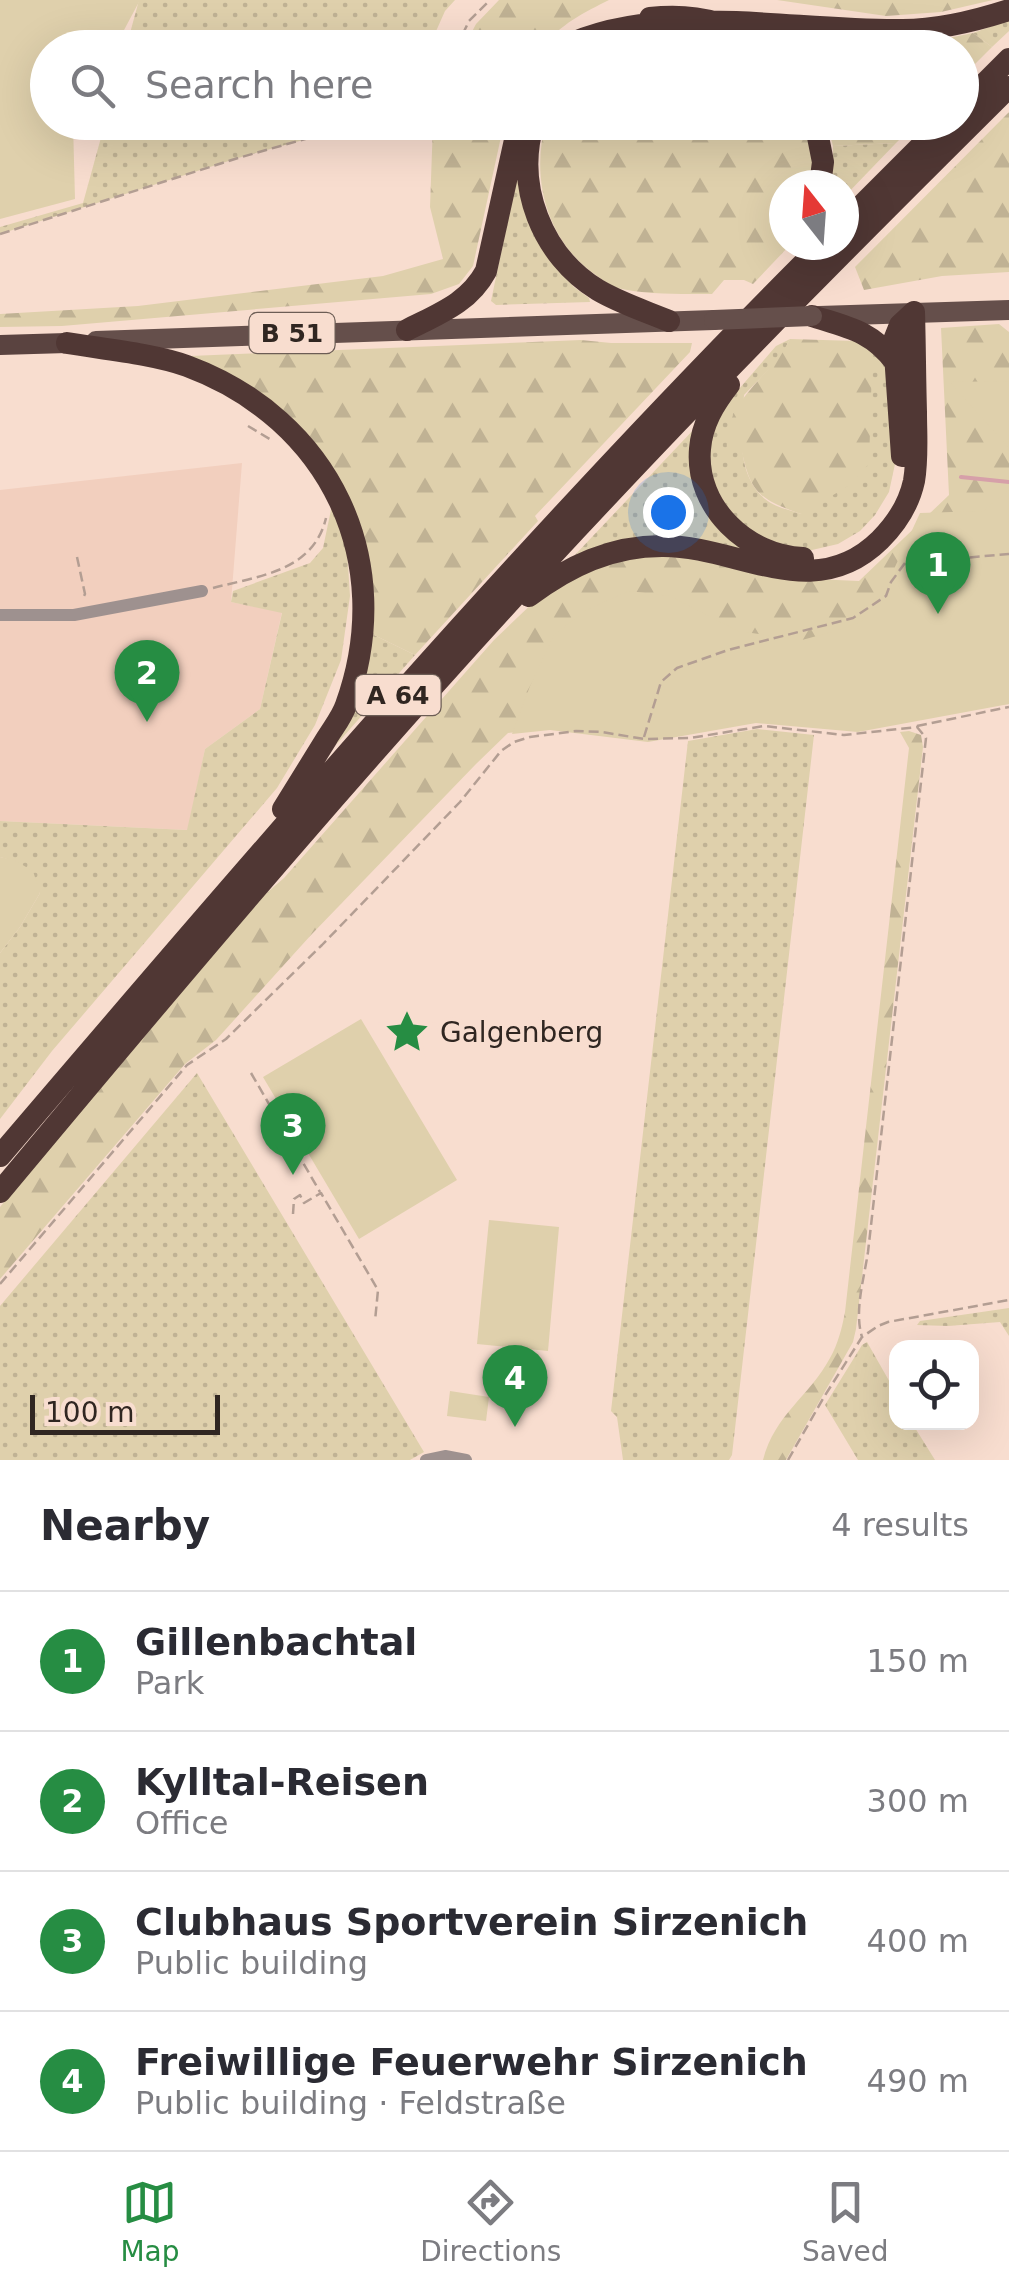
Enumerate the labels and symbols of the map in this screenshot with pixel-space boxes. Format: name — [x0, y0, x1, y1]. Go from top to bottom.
north arrow — [769, 170, 859, 260]
road number: B 51 — [250, 313, 334, 353]
your location — [643, 487, 694, 538]
pin: 1 — [906, 532, 970, 614]
pin: 2 — [114, 640, 180, 722]
road number: A 64 — [356, 675, 440, 715]
place icon: Galgenberg — [383, 1008, 431, 1056]
place label: Galgenberg — [440, 1016, 603, 1049]
pin: 3 — [260, 1092, 326, 1175]
pin: 4 — [482, 1344, 548, 1427]
scale bar — [30, 1390, 220, 1434]

